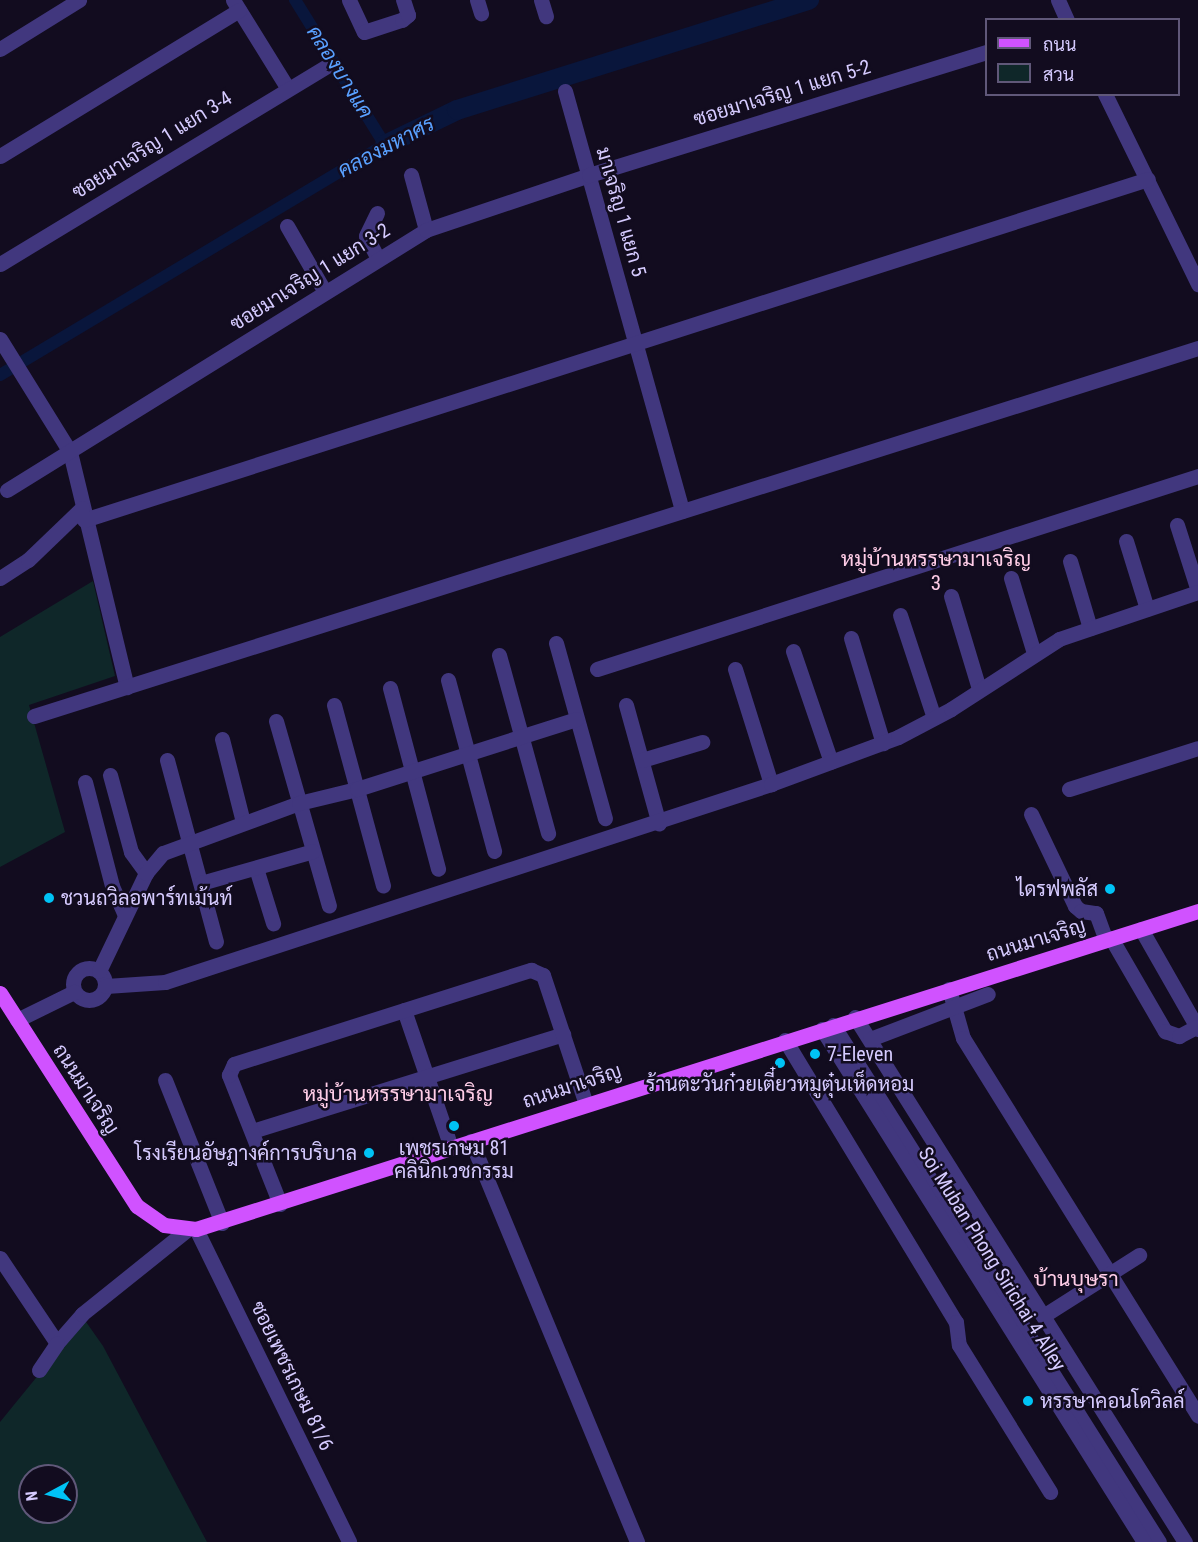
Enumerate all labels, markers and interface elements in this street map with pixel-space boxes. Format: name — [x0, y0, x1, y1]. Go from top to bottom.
legend — [985, 18, 1180, 96]
water label: คลองบางแค — [302, 21, 378, 123]
text: ถนน — [1043, 34, 1076, 55]
street label: ซอยมาเจริญ 1 แยก 5-2 — [691, 55, 873, 131]
text: สวน — [1043, 64, 1074, 85]
street label: ซอยมาเจริญ 1 แยก 3-4 — [68, 86, 236, 204]
water label: คลองมหาศร — [333, 111, 439, 183]
street label: มาเจริญ 1 แยก 5 — [591, 144, 651, 280]
street label: ซอยมาเจริญ 1 แยก 3-2 — [226, 218, 394, 336]
district label: หมู่บ้านหรรษามาเจริญ 3 — [841, 546, 1031, 596]
place label: ไดรฟพลัส — [1017, 877, 1098, 901]
marker: ไดรฟพลัส — [1103, 882, 1117, 896]
place label: ชวนถวิลอพาร์ทเม้นท์ — [61, 886, 233, 910]
marker: ชวนถวิลอพาร์ทเม้นท์ — [42, 891, 56, 905]
street label: ถนนมาเจริญ — [983, 914, 1089, 966]
street label: ถนนมาเจริญ — [48, 1039, 124, 1139]
place label: 7-Eleven — [827, 1042, 893, 1066]
marker: 7-Eleven — [808, 1047, 822, 1061]
marker: ร้านตะวันก๋วยเตี๋ยวหมูตุ๋นเห็ดหอม — [773, 1056, 787, 1070]
street label: ถนนมาเจริญ — [519, 1059, 625, 1113]
place label: ร้านตะวันก๋วยเตี๋ยวหมูตุ๋นเห็ดหอม — [646, 1072, 914, 1096]
district label: หมู่บ้านหรรษามาเจริญ — [303, 1081, 493, 1107]
marker: เพชรเกษม 81 คลินิกเวชกรรม — [445, 1117, 463, 1135]
place label: เพชรเกษม 81 คลินิกเวชกรรม — [394, 1137, 514, 1184]
place label: โรงเรียนอัษฎางค์การบริบาล — [135, 1141, 357, 1165]
street label: Soi Muban Phong Sirichai 4 Alley — [913, 1143, 1071, 1375]
marker: โรงเรียนอัษฎางค์การบริบาล — [362, 1146, 376, 1160]
district label: บ้านบุษรา — [1033, 1266, 1119, 1292]
street label: ซอยเพชรเกษม 81/6 — [245, 1297, 339, 1455]
place label: หรรษาคอนโดวิลล์ — [1040, 1389, 1185, 1413]
marker: หรรษาคอนโดวิลล์ — [1021, 1394, 1035, 1408]
north arrow — [18, 1464, 78, 1524]
text: N — [22, 1490, 42, 1502]

